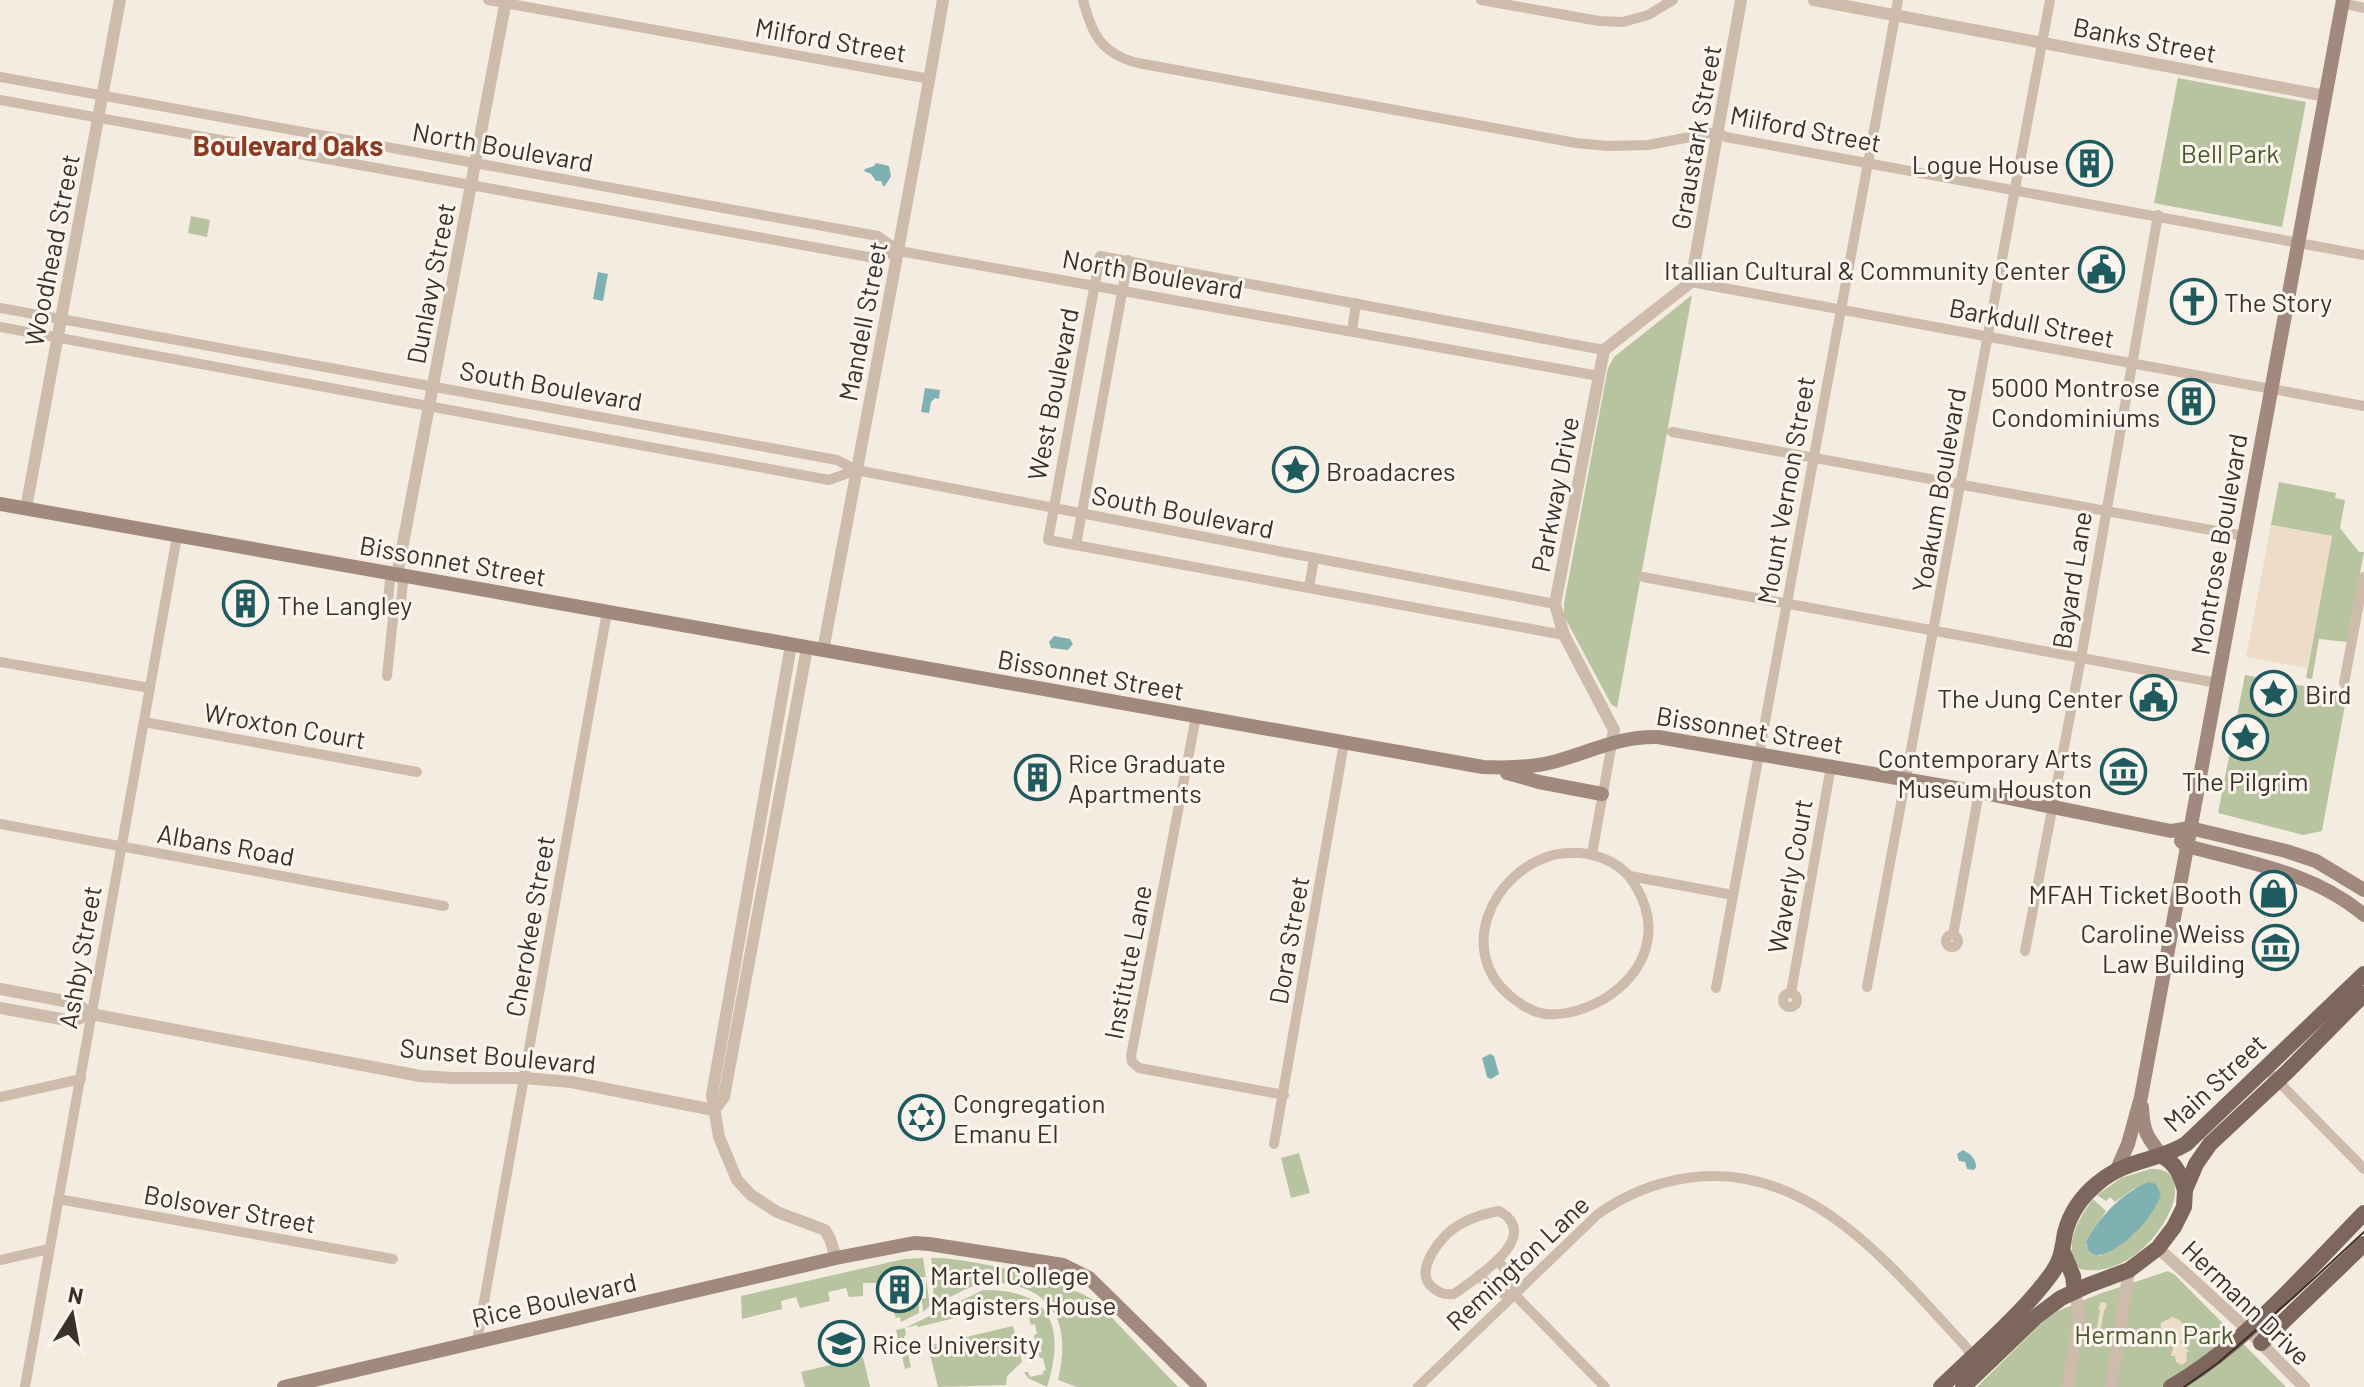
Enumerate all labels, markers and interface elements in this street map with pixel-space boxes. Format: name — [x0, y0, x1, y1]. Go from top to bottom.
street label: Milford Street — [753, 10, 909, 68]
street label: Banks Street — [2071, 10, 2219, 68]
street label: Graustark Street — [1664, 42, 1726, 232]
street label: Milford Street — [1728, 98, 1884, 158]
street label: North Boulevard — [410, 115, 596, 177]
district label: Boulevard Oaks — [193, 128, 383, 162]
park label: Bell Park — [2181, 137, 2279, 168]
building icon: Logue House — [2066, 139, 2114, 187]
place label: Logue House — [1912, 148, 2059, 179]
street label: Woodhead Street — [17, 151, 85, 349]
street label: Dunlavy Street — [399, 200, 461, 366]
street label: Mandell Street — [831, 239, 893, 403]
street label: North Boulevard — [1060, 242, 1246, 304]
public building icon: Itallian Cultural & Community Center — [2077, 245, 2125, 293]
place label: Itallian Cultural & Community Center — [1664, 254, 2071, 285]
church icon: The Story — [2169, 277, 2217, 325]
place label: The Story — [2224, 286, 2332, 317]
street label: Barkdull Street — [1947, 291, 2117, 353]
street label: West Boulevard — [1020, 305, 1084, 483]
street label: South Boulevard — [457, 354, 645, 416]
place label: 5000 Montrose Condominiums — [1991, 371, 2160, 432]
street label: Mount Vernon Street — [1750, 374, 1820, 606]
building icon: 5000 Montrose Condominiums — [2167, 377, 2215, 425]
street label: Yoakum Boulevard — [1905, 385, 1971, 595]
street label: Parkway Drive — [1524, 414, 1584, 574]
street label: Montrose Boulevard — [2183, 431, 2253, 657]
place icon: Broadacres — [1271, 446, 1319, 494]
place label: Broadacres — [1326, 455, 1456, 486]
street label: South Boulevard — [1089, 478, 1277, 544]
street label: Bayard Lane — [2045, 509, 2097, 651]
street label: Bissonnet Street — [357, 528, 549, 592]
building icon: The Langley — [222, 580, 270, 628]
place label: The Langley — [277, 589, 412, 620]
street label: Bissonnet Street — [995, 642, 1187, 706]
place icon: Bird — [2250, 669, 2298, 717]
public building icon: The Jung Center — [2130, 673, 2178, 721]
place label: Bird — [2305, 678, 2351, 709]
place label: The Jung Center — [1937, 682, 2124, 713]
street label: Wroxton Court — [202, 696, 368, 754]
street label: Bissonnet Street — [1654, 699, 1846, 759]
place icon: The Pilgrim — [2221, 713, 2269, 761]
place label: Contemporary Arts Museum Houston — [1878, 742, 2092, 803]
place label: Rice Graduate Apartments — [1068, 747, 1226, 808]
museum icon: Contemporary Arts Museum Houston — [2099, 748, 2147, 796]
building icon: Rice Graduate Apartments — [1013, 753, 1061, 801]
place label: The Pilgrim — [2181, 765, 2309, 796]
street label: Waverly Court — [1760, 796, 1818, 956]
street label: Albans Road — [155, 817, 297, 871]
street label: Cherokee Street — [498, 833, 560, 1019]
shop icon: MFAH Ticket Booth — [2249, 869, 2297, 917]
street label: Dora Street — [1262, 874, 1314, 1006]
place label: MFAH Ticket Booth — [2029, 878, 2242, 909]
street label: Institute Lane — [1097, 882, 1157, 1042]
street label: Ashby Street — [51, 883, 107, 1031]
place label: Caroline Weiss Law Building — [2080, 917, 2245, 978]
museum icon: Caroline Weiss Law Building — [2252, 923, 2300, 971]
street label: Main Street — [2156, 1027, 2272, 1137]
street label: Sunset Boulevard — [399, 1031, 597, 1079]
place label: Congregation Emanu El — [953, 1087, 1105, 1148]
synagogue icon: Congregation Emanu El — [898, 1093, 946, 1141]
street label: Bolsover Street — [142, 1178, 318, 1238]
street label: Remington Lane — [1439, 1188, 1595, 1336]
street label: Hermann Drive — [2176, 1233, 2318, 1371]
place label: Martel College Magisters House — [930, 1259, 1116, 1320]
street label: Rice Boulevard — [469, 1265, 639, 1333]
building icon: Martel College Magisters House — [875, 1265, 923, 1313]
north arrow — [32, 1275, 112, 1355]
text: N — [66, 1280, 86, 1309]
park label: Hermann Park — [2074, 1318, 2234, 1349]
school or university icon: Rice University — [817, 1319, 865, 1367]
place label: Rice University — [872, 1328, 1040, 1359]

